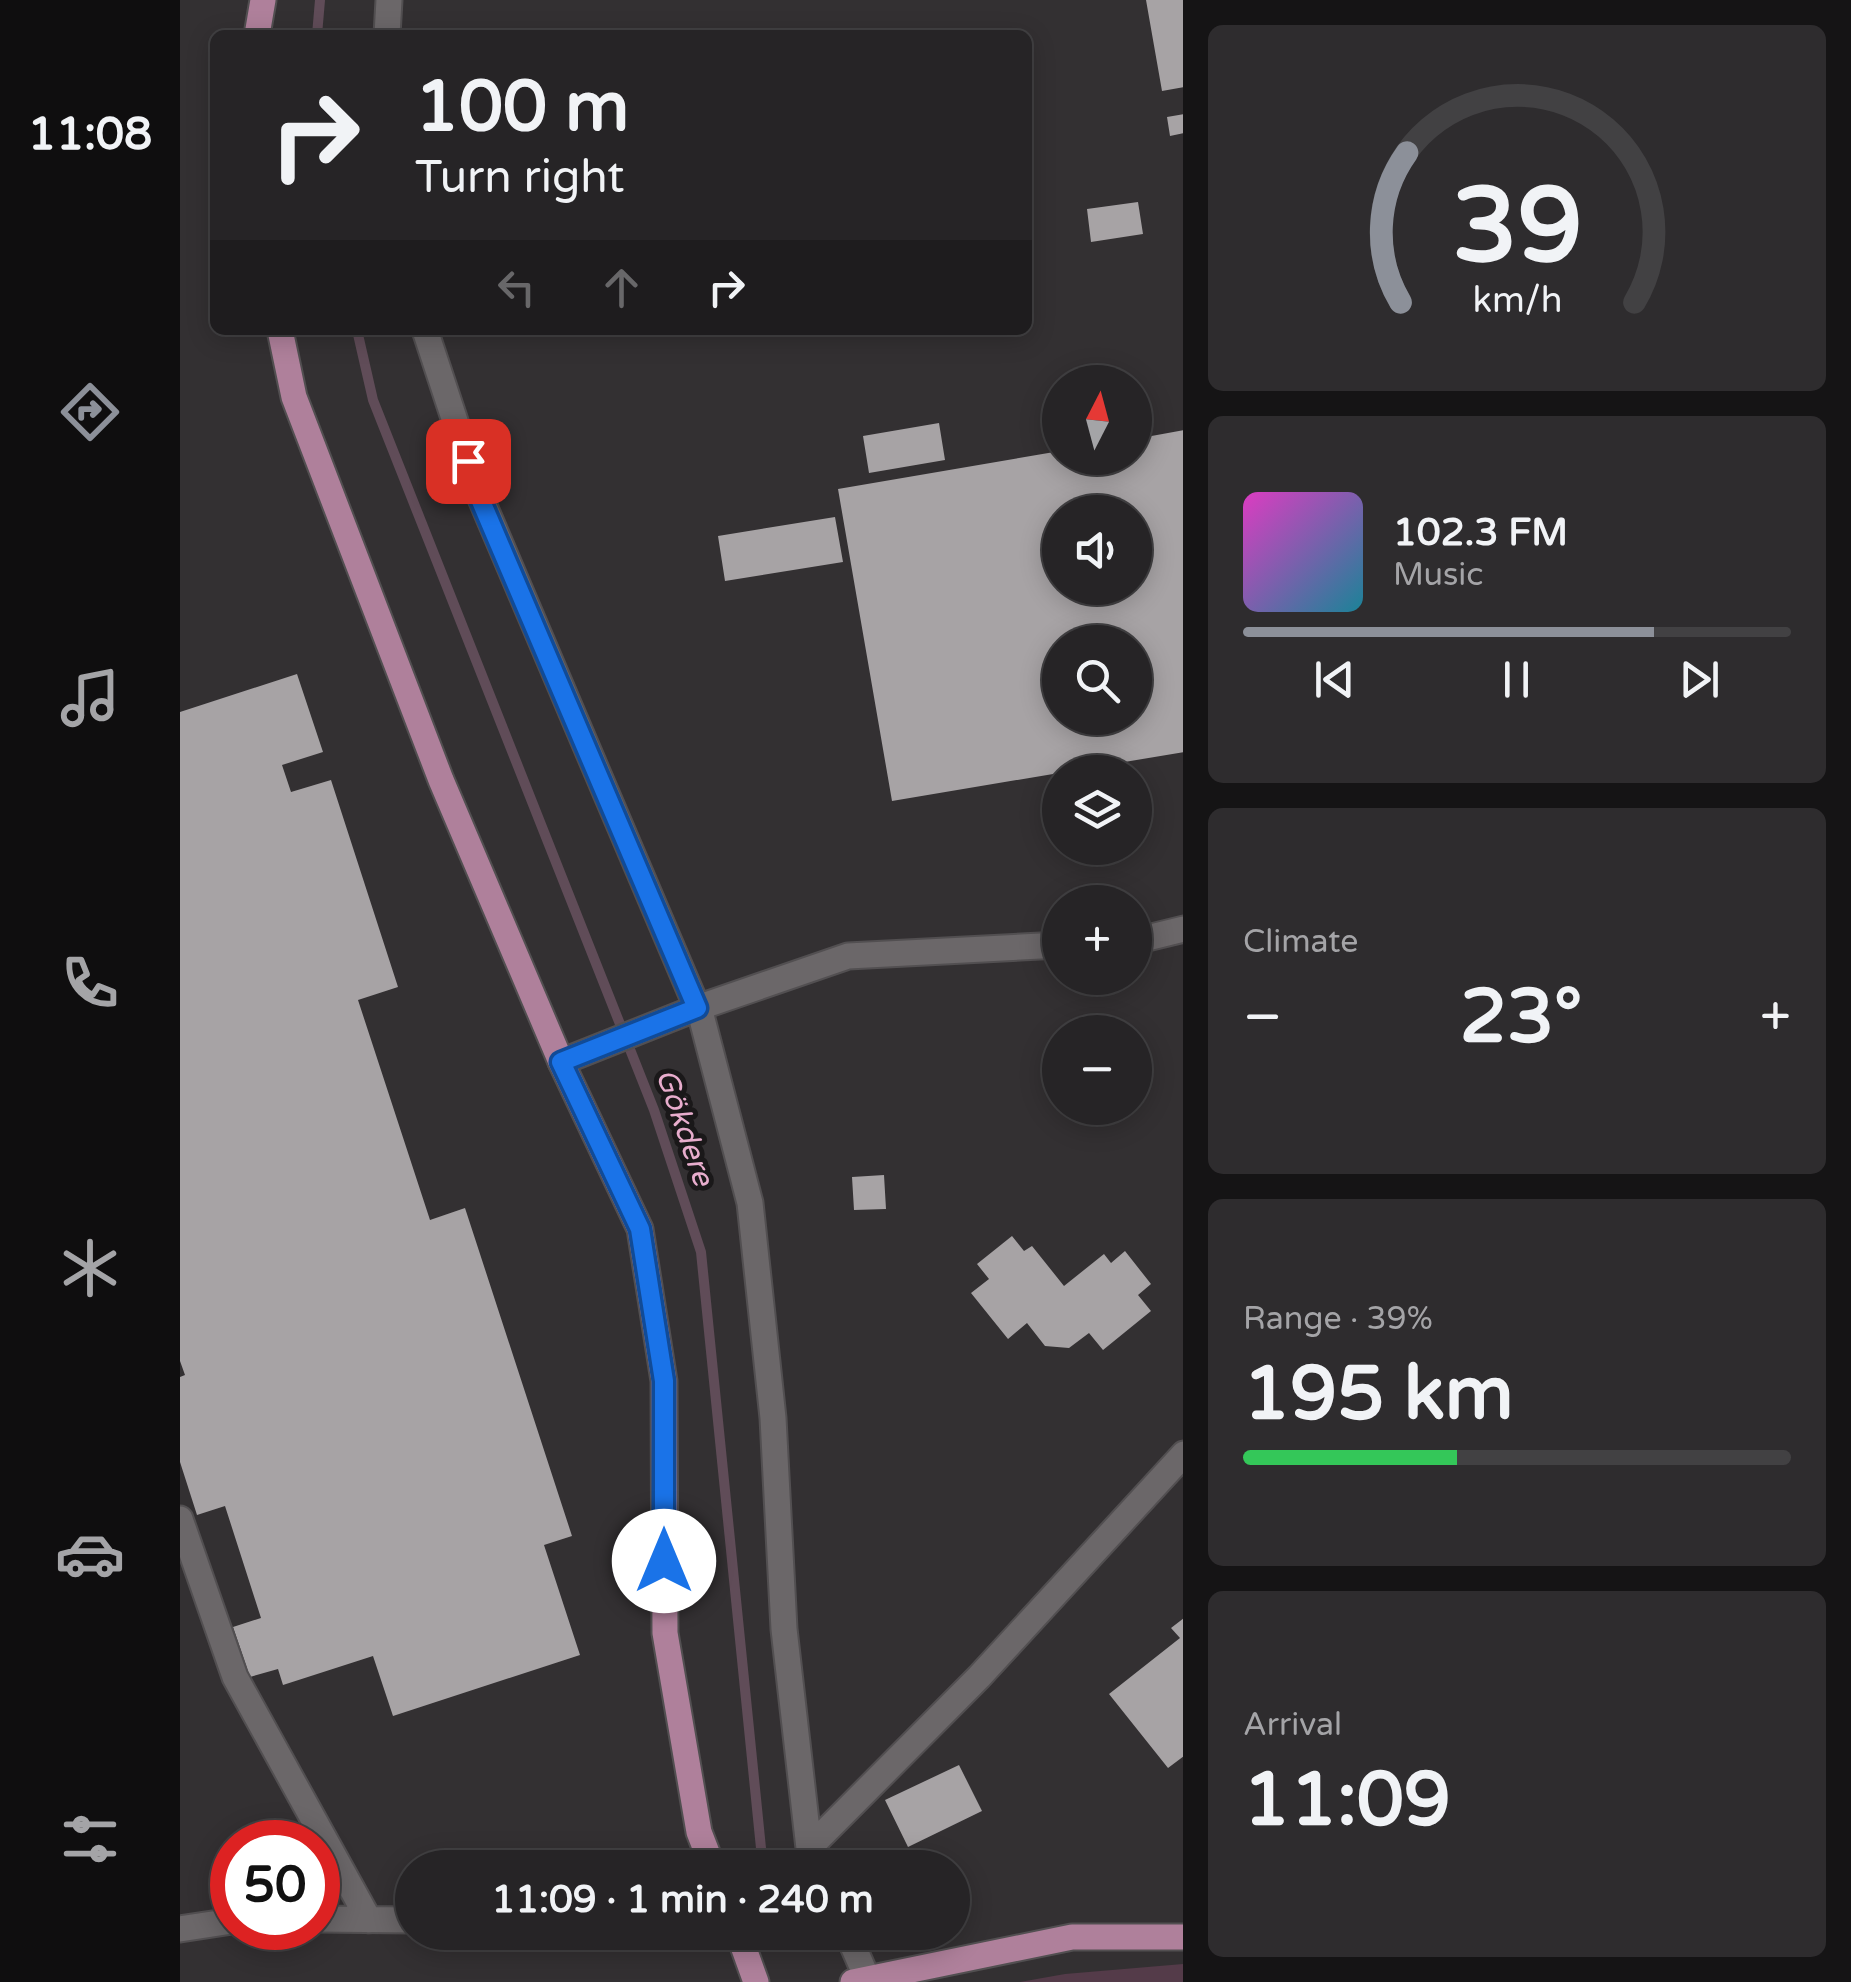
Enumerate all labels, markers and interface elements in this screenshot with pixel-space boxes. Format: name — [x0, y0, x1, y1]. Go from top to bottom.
text: 100 m — [415, 66, 629, 150]
icon: right — [250, 70, 380, 200]
text: 11:08 — [28, 108, 152, 162]
text: Turn right — [415, 151, 624, 205]
text: 39 — [1452, 165, 1582, 290]
icon: left — [489, 260, 544, 315]
icon: ahead — [594, 260, 649, 315]
icon: right — [699, 260, 754, 315]
text: km/h — [1472, 279, 1562, 322]
north arrow — [1042, 365, 1152, 475]
map controls — [1042, 365, 1152, 1125]
icon: directions — [55, 377, 125, 447]
pin — [426, 419, 511, 504]
icon: arrive — [441, 434, 496, 489]
button: sound — [1042, 495, 1152, 605]
text: 102.3 FM — [1393, 510, 1568, 556]
text: Music — [1393, 556, 1483, 594]
button: search — [1042, 625, 1152, 735]
icon: previous — [1307, 652, 1362, 707]
icon: pause — [1489, 652, 1544, 707]
icon: next — [1672, 652, 1727, 707]
icon: music — [55, 663, 125, 733]
button: layers — [1042, 755, 1152, 865]
button: + — [1042, 885, 1152, 995]
text: Climate — [1243, 923, 1358, 961]
icon: phone — [55, 948, 125, 1018]
text: 23° — [1460, 972, 1582, 1062]
text: − — [1243, 985, 1282, 1051]
text: + — [1760, 985, 1791, 1051]
button: − — [1042, 1015, 1152, 1125]
water label: Gökdere — [647, 1064, 722, 1192]
icon: climate — [55, 1233, 125, 1303]
text: Range · 39% — [1243, 1300, 1433, 1338]
text: 195 km — [1243, 1349, 1514, 1439]
position arrow — [612, 1509, 716, 1613]
icon: car — [55, 1519, 125, 1589]
text: Arrival — [1243, 1706, 1342, 1744]
text: 11:09 — [1243, 1755, 1451, 1845]
icon: filters — [55, 1804, 125, 1874]
speed limit sign: 50 — [210, 1820, 340, 1950]
text: 11:09 · 1 min · 240 m — [491, 1877, 874, 1923]

